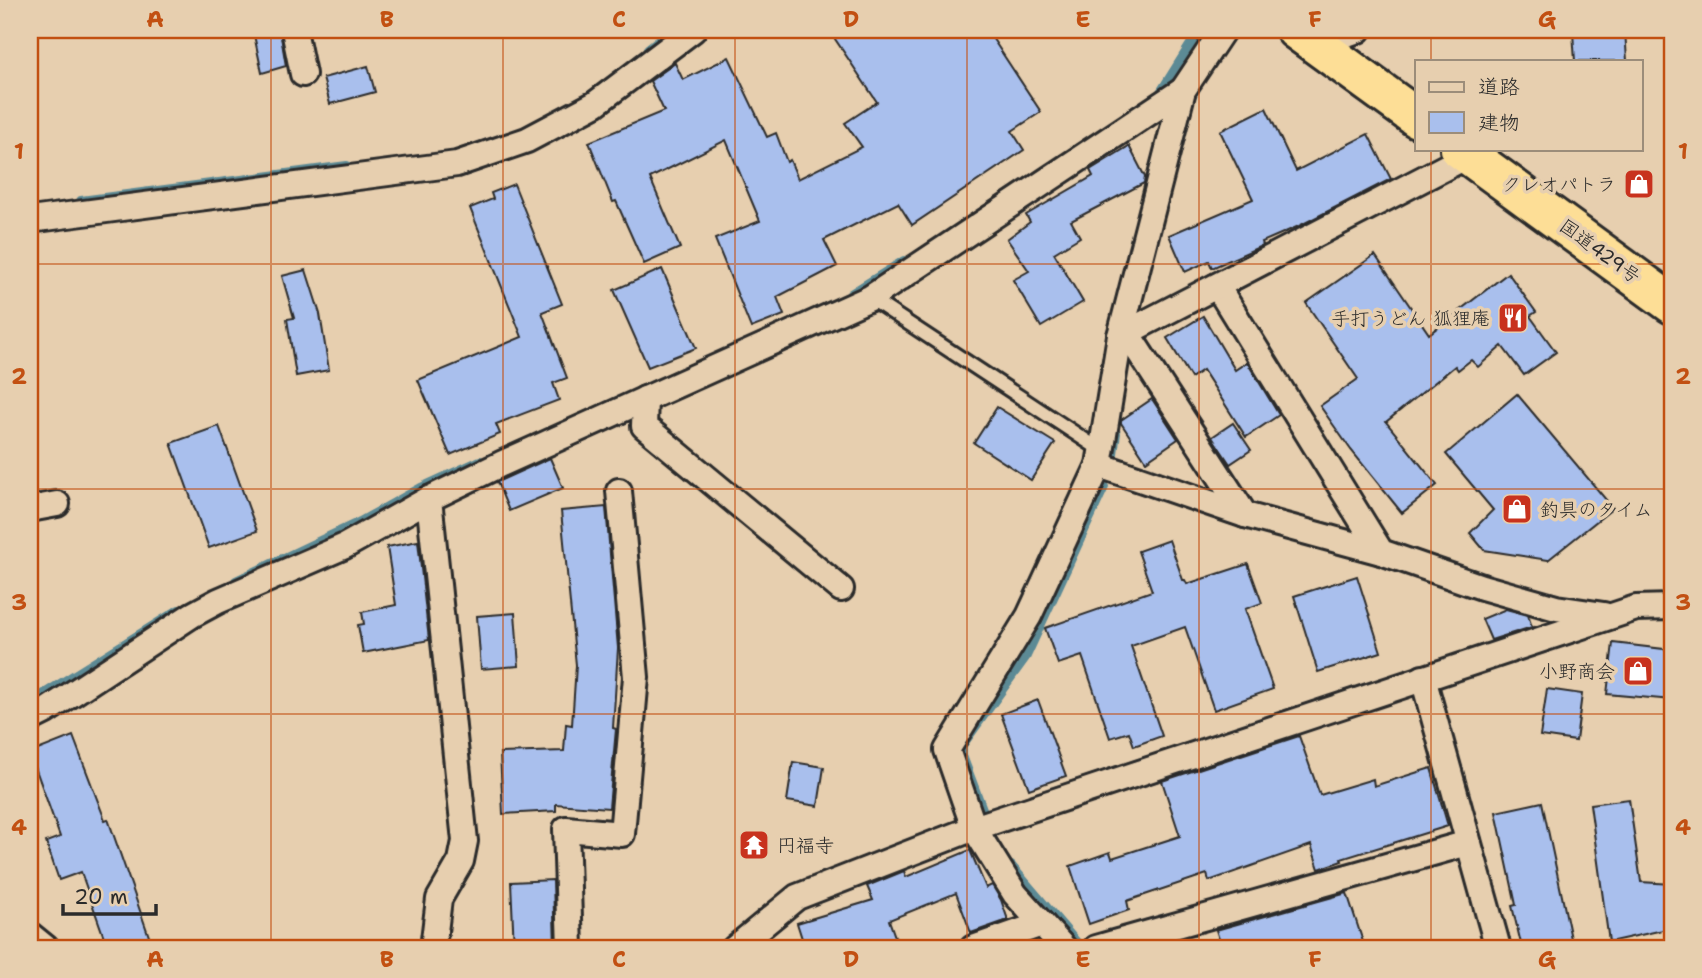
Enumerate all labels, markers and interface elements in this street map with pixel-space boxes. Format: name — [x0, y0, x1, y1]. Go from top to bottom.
text: A — [146, 4, 164, 34]
text: B — [380, 4, 394, 34]
text: C — [612, 4, 626, 34]
text: D — [843, 4, 859, 34]
text: E — [1075, 4, 1091, 34]
text: F — [1308, 4, 1322, 34]
text: G — [1538, 4, 1557, 34]
legend — [1415, 60, 1642, 150]
text: 道路 — [1478, 73, 1520, 101]
text: 建物 — [1478, 109, 1520, 137]
text: 1 — [14, 136, 24, 166]
text: 1 — [1678, 136, 1688, 166]
shop icon: クレオパトラ — [1622, 167, 1656, 201]
place label: クレオパトラ — [1502, 172, 1616, 197]
street label: 国道429号 — [1554, 213, 1646, 289]
restaurant icon: 手打うどん 狐狸庵 — [1496, 301, 1530, 335]
place label: 手打うどん 狐狸庵 — [1331, 306, 1490, 331]
text: 2 — [11, 361, 27, 391]
text: 2 — [1675, 361, 1691, 391]
shop icon: 釣具のタイム — [1500, 492, 1534, 526]
place label: 釣具のタイム — [1540, 497, 1652, 522]
text: 3 — [11, 587, 27, 617]
text: 3 — [1675, 587, 1691, 617]
shop icon: 小野商会 — [1621, 654, 1655, 688]
place label: 小野商会 — [1539, 659, 1615, 684]
text: 4 — [11, 812, 27, 842]
text: 4 — [1675, 812, 1691, 842]
temple icon: 円福寺 — [737, 828, 771, 862]
place label: 円福寺 — [777, 833, 834, 858]
scale bar — [63, 873, 156, 917]
text: 20 m — [74, 883, 128, 911]
text: A — [146, 944, 164, 974]
text: B — [380, 944, 394, 974]
text: C — [612, 944, 626, 974]
text: D — [843, 944, 859, 974]
text: E — [1075, 944, 1091, 974]
text: F — [1308, 944, 1322, 974]
text: G — [1538, 944, 1557, 974]

